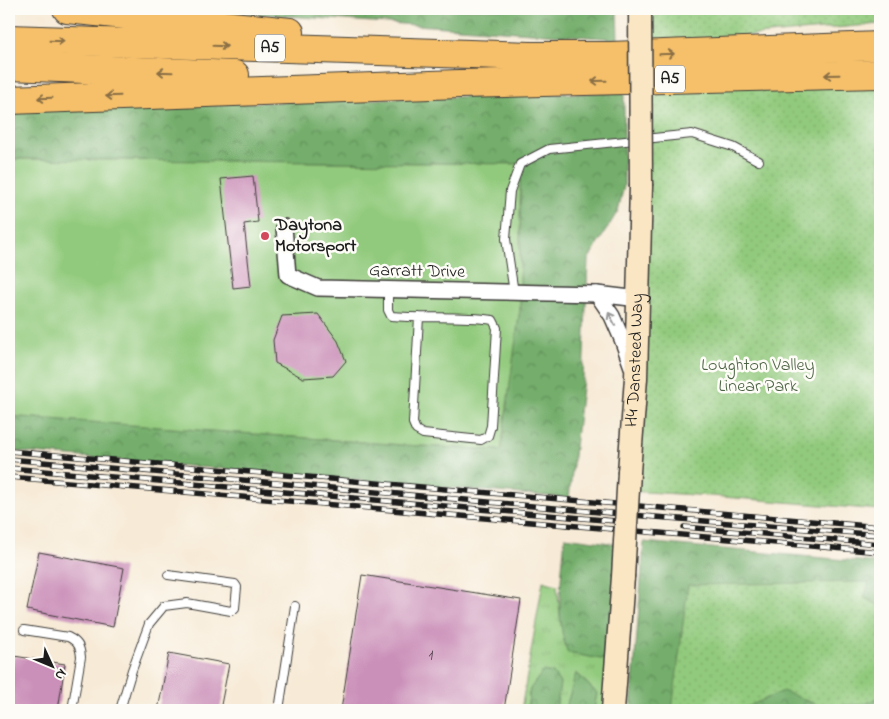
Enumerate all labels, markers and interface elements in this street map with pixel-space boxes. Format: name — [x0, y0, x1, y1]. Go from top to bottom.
road number: A5 — [255, 34, 285, 62]
one-way arrow — [49, 36, 65, 45]
one-way arrow — [212, 41, 228, 51]
one-way arrow — [658, 49, 675, 59]
road number: A5 — [655, 66, 685, 92]
one-way arrow — [158, 68, 174, 77]
one-way arrow — [824, 71, 840, 80]
one-way arrow — [591, 76, 608, 86]
one-way arrow — [105, 91, 121, 100]
one-way arrow — [37, 94, 53, 103]
place label: Daytona Motorsport — [274, 213, 357, 260]
marker: Daytona Motorsport — [259, 230, 271, 242]
street label: Garratt Drive — [369, 258, 466, 286]
street label: H4 Dansteed Way — [619, 293, 651, 428]
one-way arrow — [607, 312, 617, 327]
park label: Loughton Valley Linear Park — [701, 353, 815, 400]
north arrow — [28, 642, 78, 692]
house number: 1 — [429, 644, 434, 666]
text: N — [49, 663, 71, 685]

